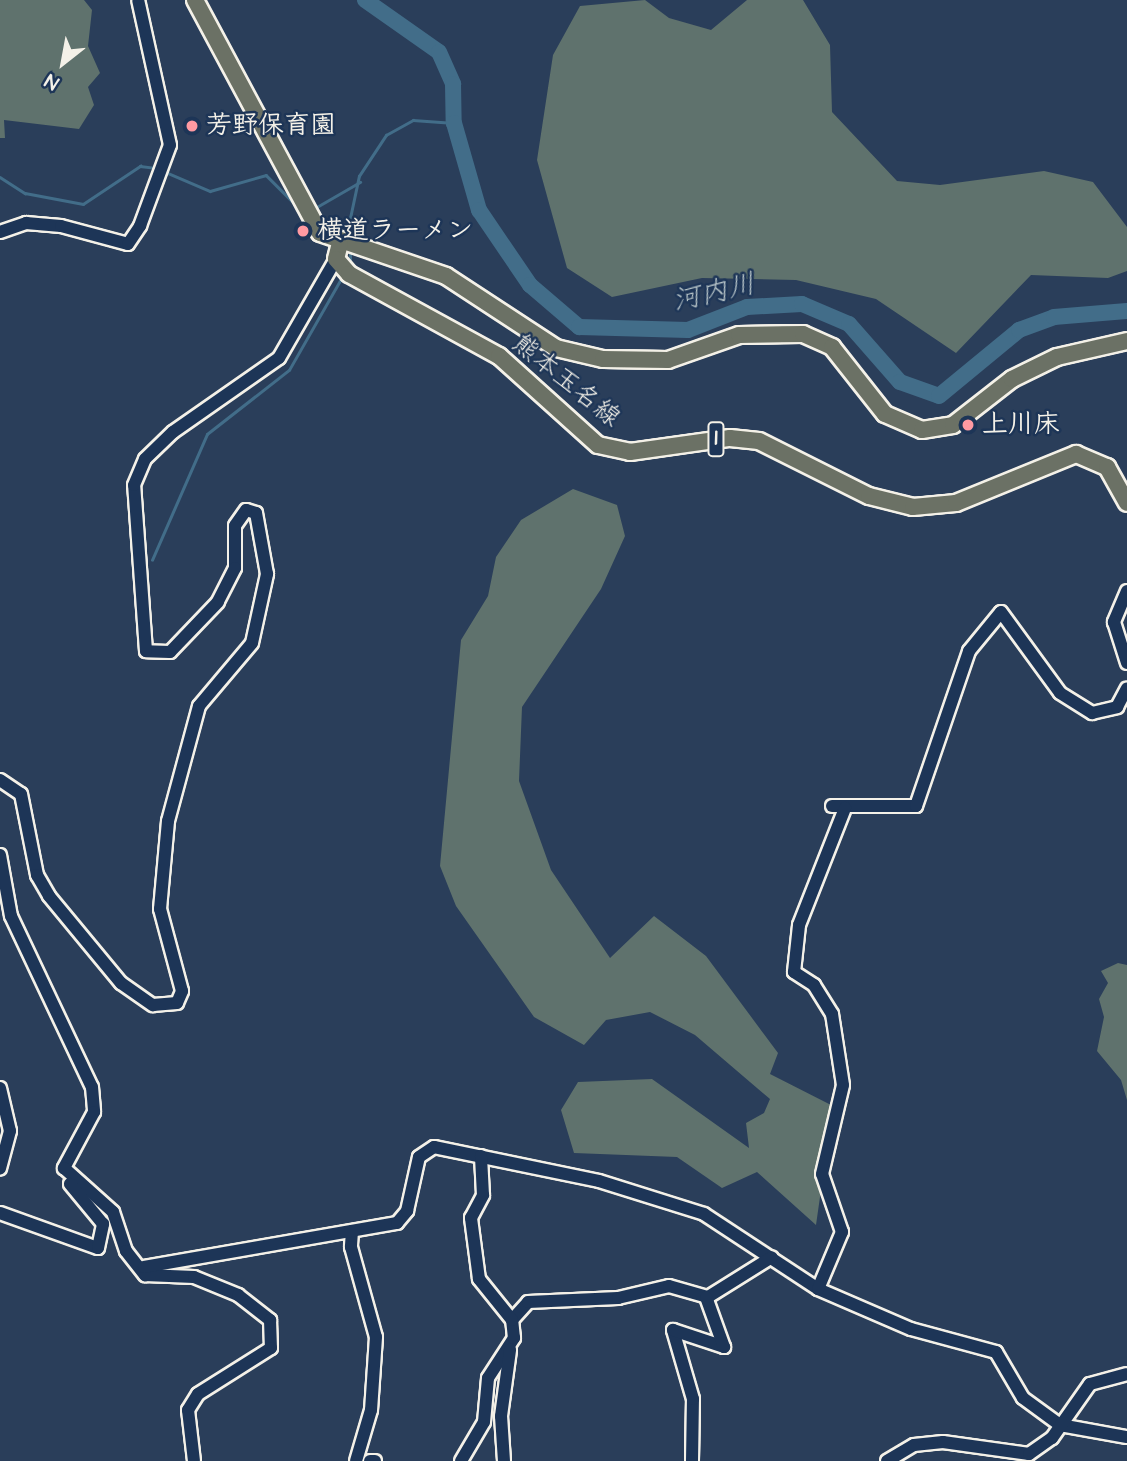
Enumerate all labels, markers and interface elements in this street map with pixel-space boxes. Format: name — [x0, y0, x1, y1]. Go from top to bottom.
north arrow — [28, 28, 98, 98]
text: N — [40, 67, 64, 96]
place label: 芳野保育園 — [206, 110, 336, 142]
marker: 芳野保育園 — [184, 118, 200, 134]
place label: 横道ラーメン — [317, 215, 473, 247]
marker: 横道ラーメン — [295, 223, 311, 239]
water label: 河内川 — [669, 267, 759, 319]
street label: 熊本玉名線 — [506, 328, 626, 434]
place label: 上川床 — [982, 409, 1060, 441]
marker: 上川床 — [960, 417, 976, 433]
road number: 1 — [707, 418, 725, 460]

